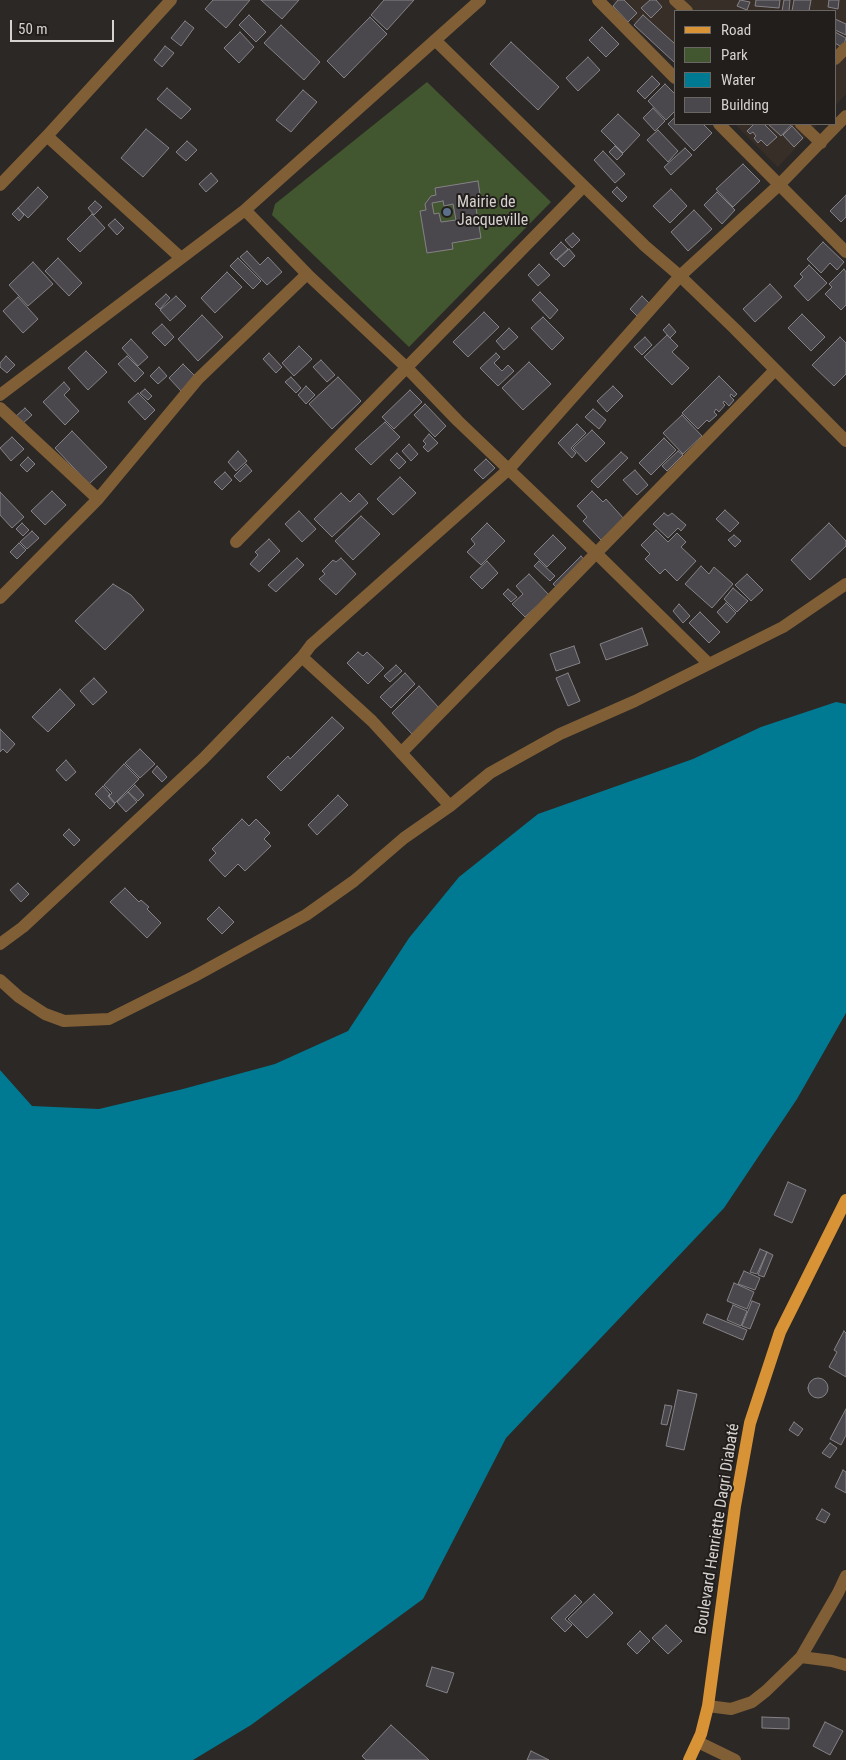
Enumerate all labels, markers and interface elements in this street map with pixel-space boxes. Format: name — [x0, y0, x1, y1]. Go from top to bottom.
scale bar — [12, 10, 116, 42]
legend — [674, 10, 836, 125]
text: 50 m — [18, 20, 48, 38]
text: Road — [721, 21, 751, 39]
text: Park — [721, 46, 748, 64]
text: Water — [721, 71, 755, 89]
text: Building — [721, 96, 769, 114]
place label: Mairie de Jacqueville — [457, 193, 528, 231]
marker: Mairie de Jacqueville — [441, 206, 453, 218]
street label: Boulevard Henriette Dagri Diabaté — [692, 1422, 744, 1636]

